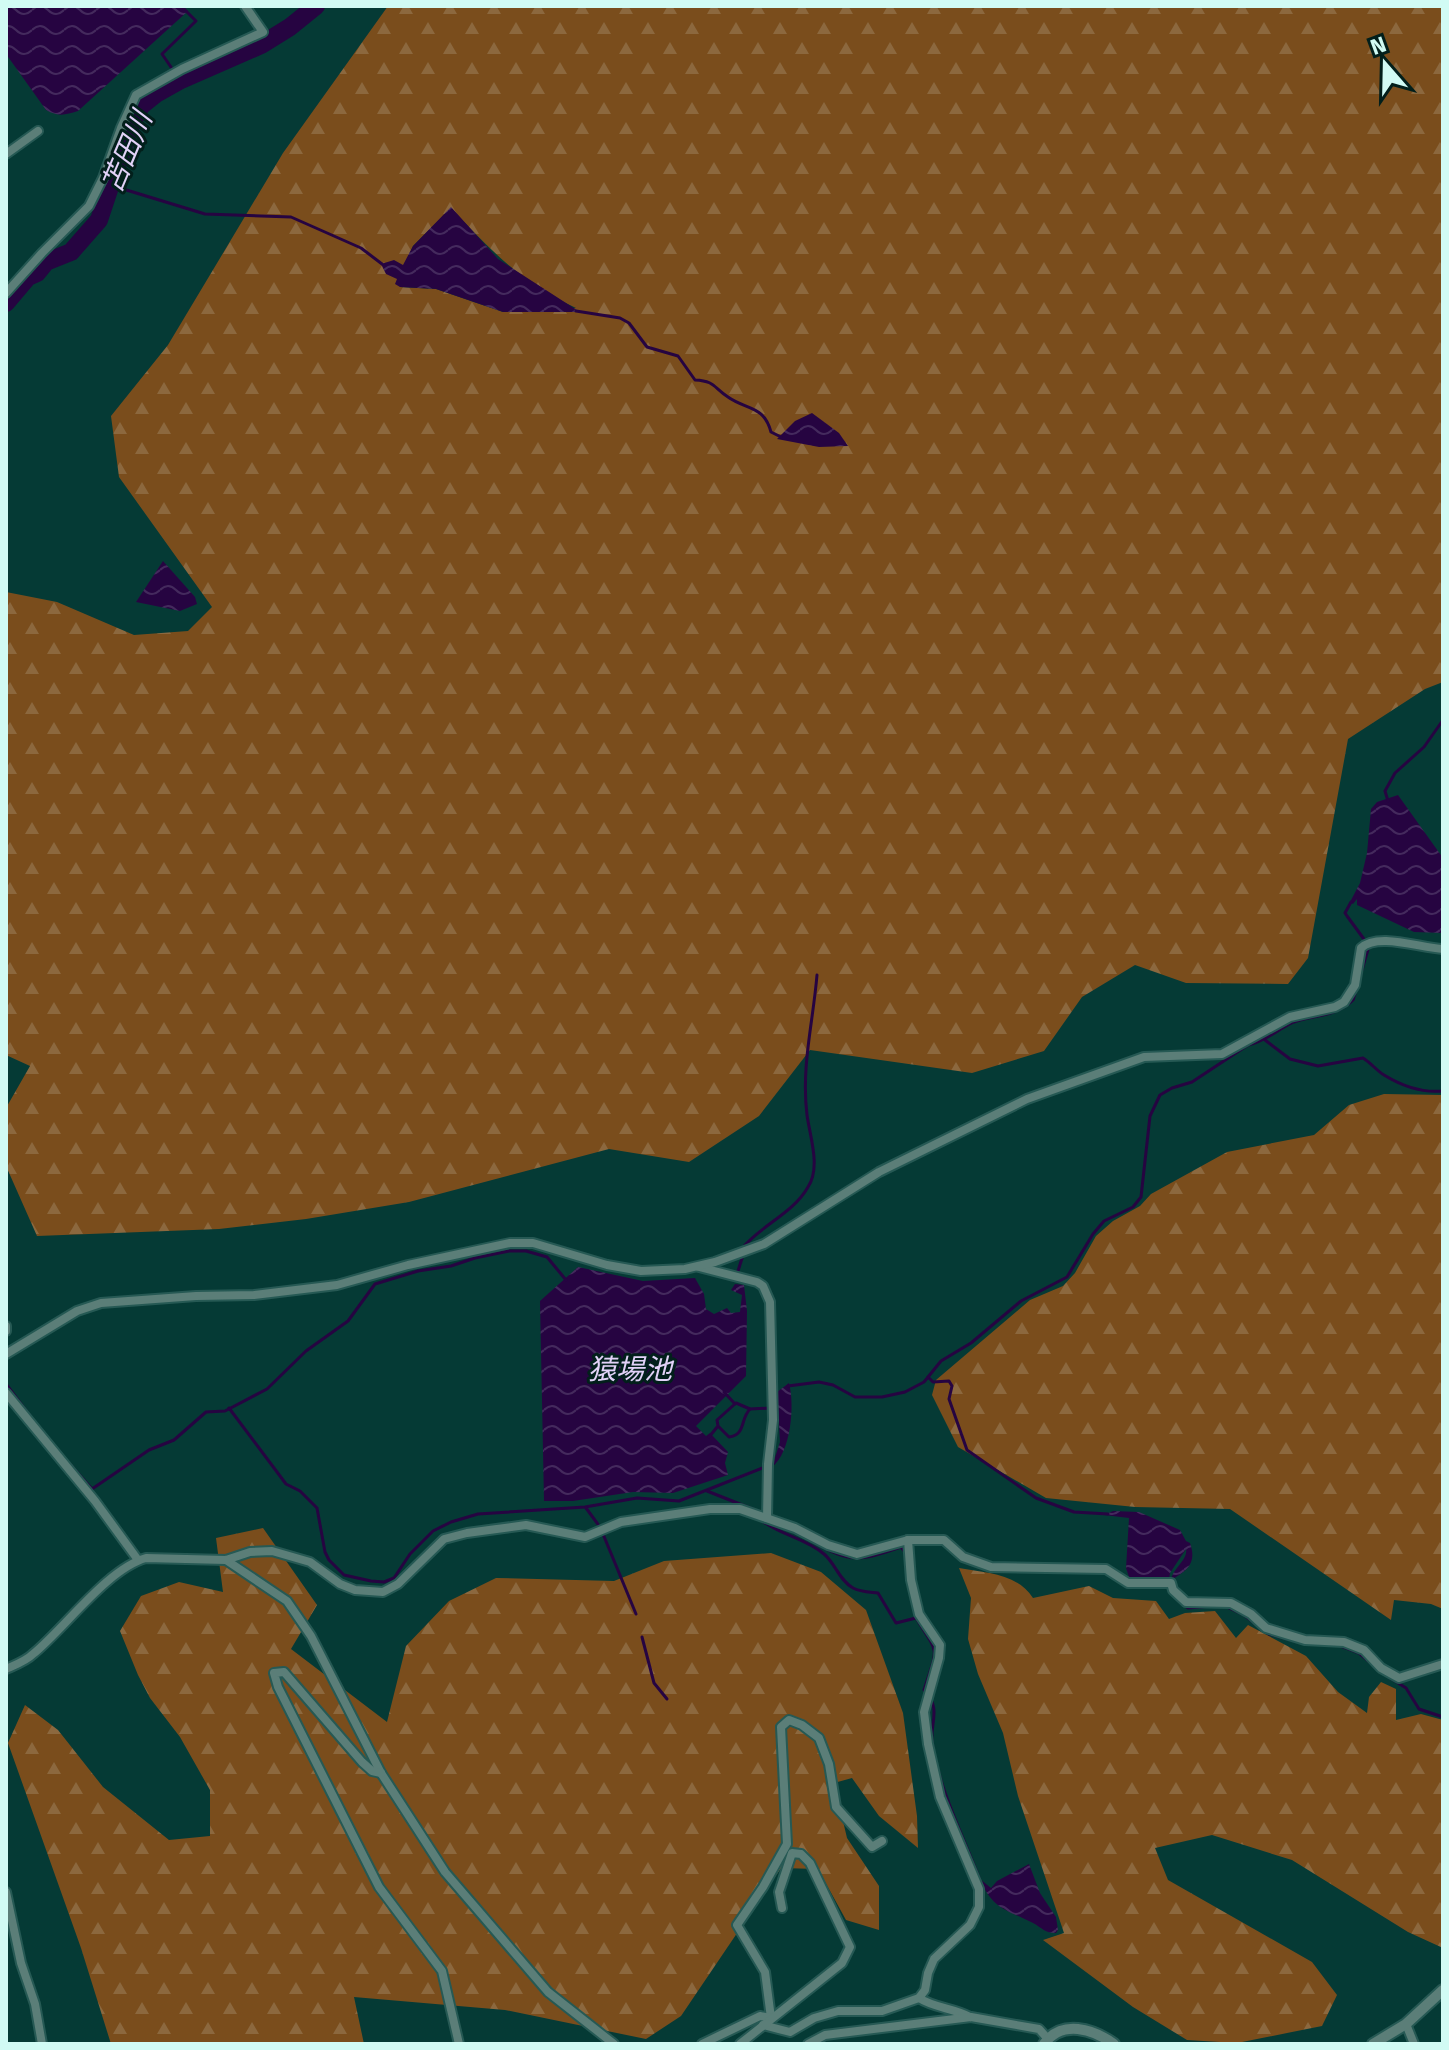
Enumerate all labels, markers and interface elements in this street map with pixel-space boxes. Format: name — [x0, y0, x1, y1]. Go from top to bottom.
north arrow — [1345, 24, 1425, 104]
text: N — [1367, 30, 1390, 61]
water label: 苫田川 — [95, 104, 160, 197]
water label: 猿場池 — [588, 1353, 675, 1386]

